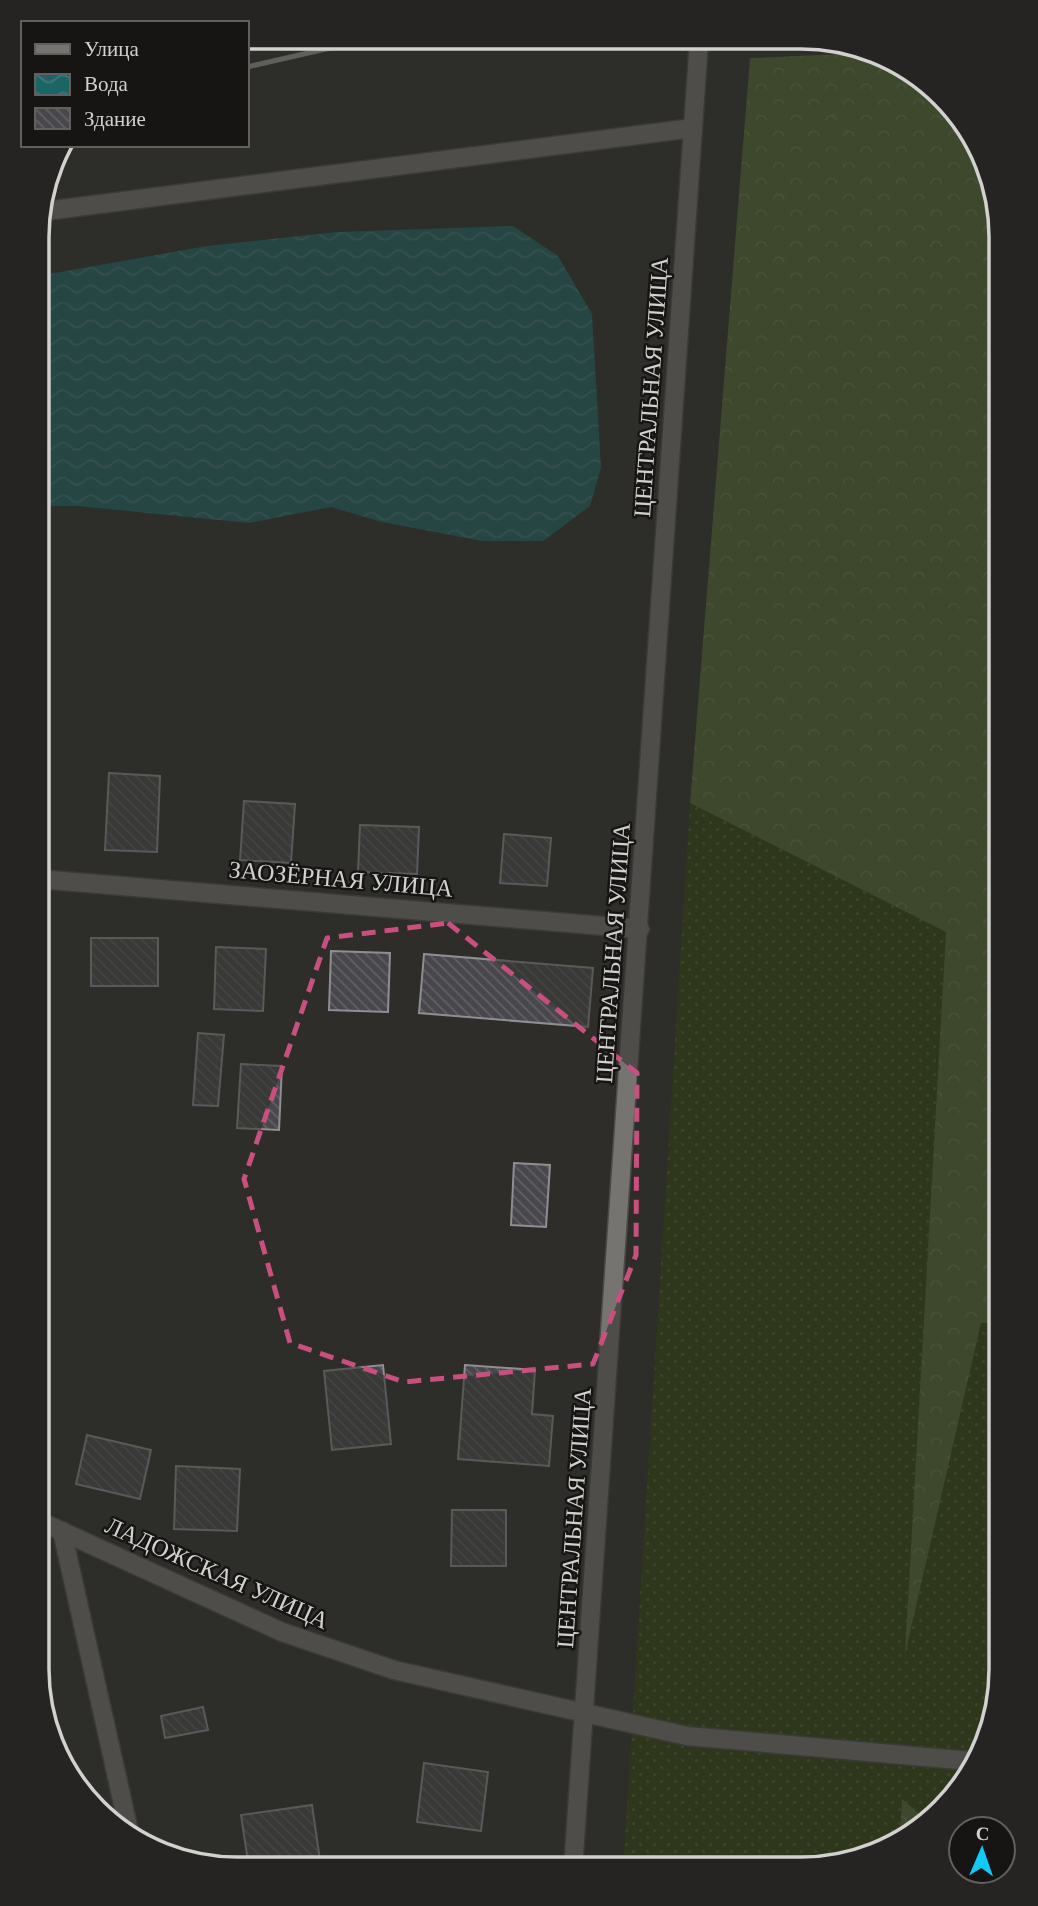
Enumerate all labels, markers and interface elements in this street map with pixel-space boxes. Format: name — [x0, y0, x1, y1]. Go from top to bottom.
legend — [21, 21, 248, 147]
text: Улица — [84, 37, 139, 61]
text: Вода — [84, 72, 129, 96]
text: Здание — [84, 107, 146, 131]
street label: ЦЕНТРАЛЬНАЯ УЛИЦА — [629, 255, 673, 518]
street label: ЦЕНТРАЛЬНАЯ УЛИЦА — [591, 821, 635, 1084]
street label: ЗАОЗЁРНАЯ УЛИЦА — [228, 856, 455, 902]
street label: ЦЕНТРАЛЬНАЯ УЛИЦА — [552, 1386, 596, 1649]
street label: ЛАДОЖСКАЯ УЛИЦА — [101, 1512, 333, 1634]
north arrow — [947, 1815, 1017, 1885]
text: С — [975, 1823, 990, 1844]

